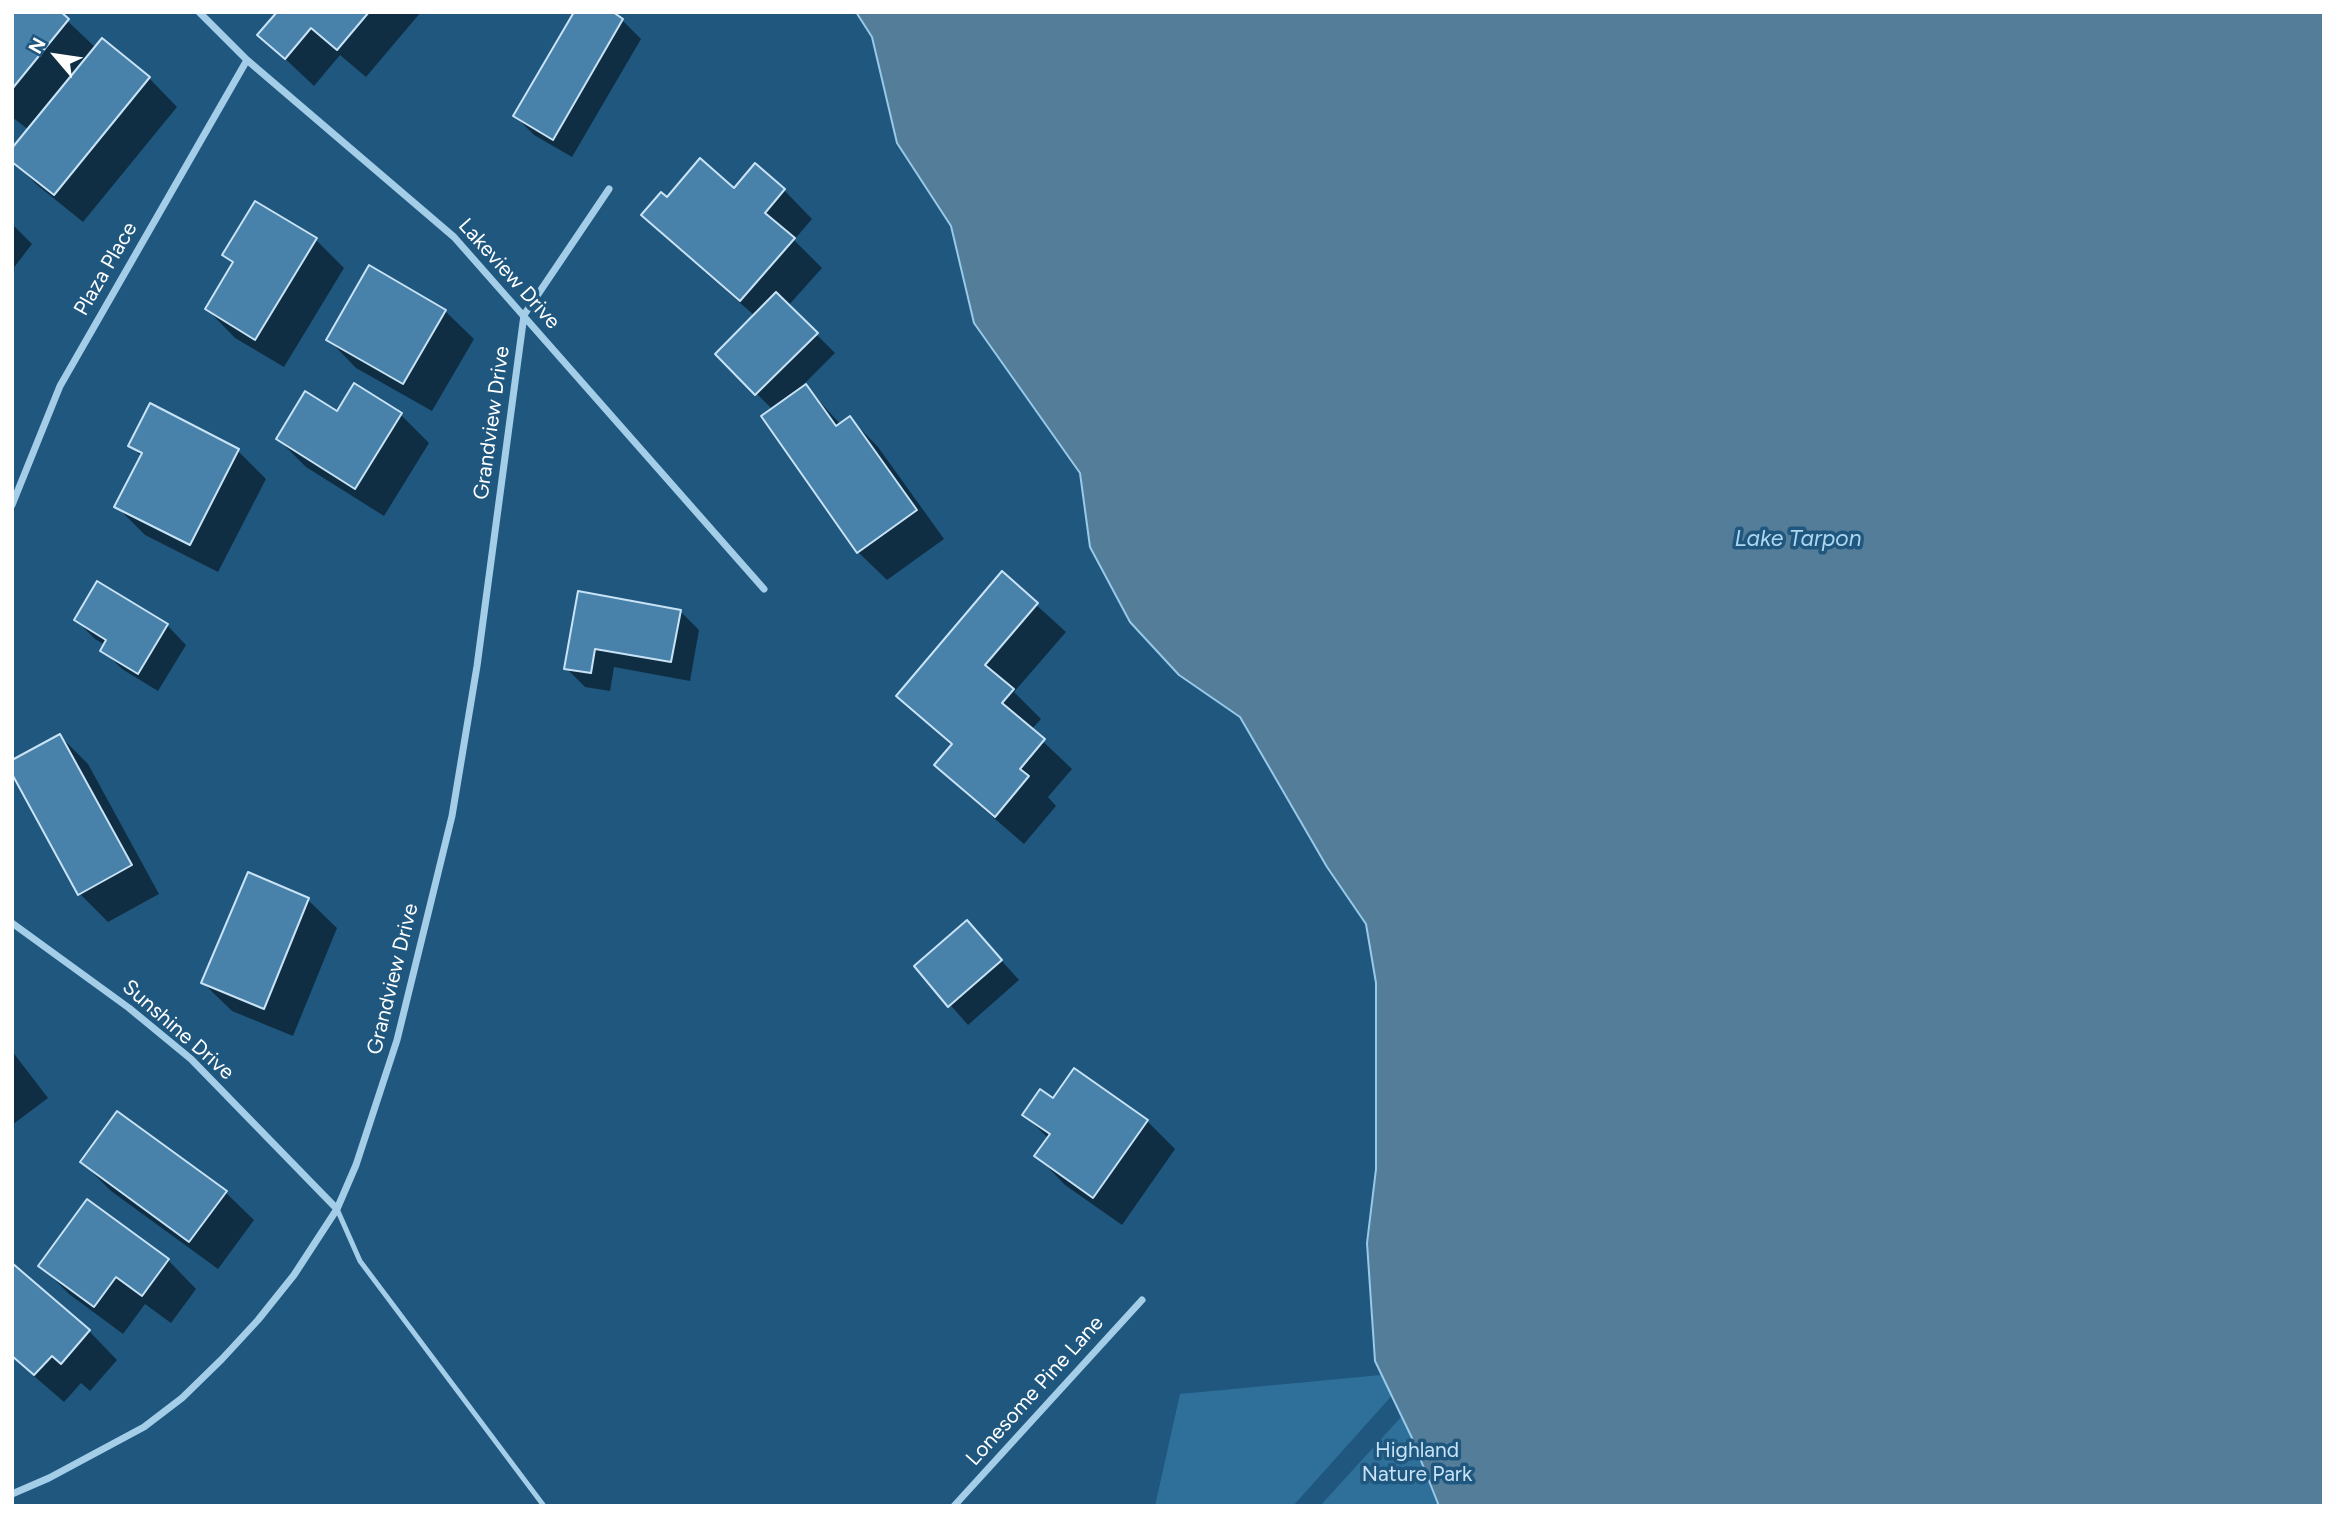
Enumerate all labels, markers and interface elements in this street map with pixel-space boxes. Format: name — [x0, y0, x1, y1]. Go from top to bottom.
north arrow — [21, 21, 91, 91]
text: N — [24, 34, 51, 58]
street label: Lakeview Drive — [453, 214, 565, 334]
street label: Plaza Place — [69, 218, 143, 320]
street label: Grandview Drive — [469, 345, 515, 501]
water label: Lake Tarpon — [1734, 525, 1862, 553]
street label: Grandview Drive — [362, 901, 424, 1057]
street label: Sunshine Drive — [117, 975, 239, 1085]
street label: Lonesome Pine Lane — [961, 1311, 1109, 1471]
park label: Highland Nature Park — [1362, 1438, 1472, 1488]

